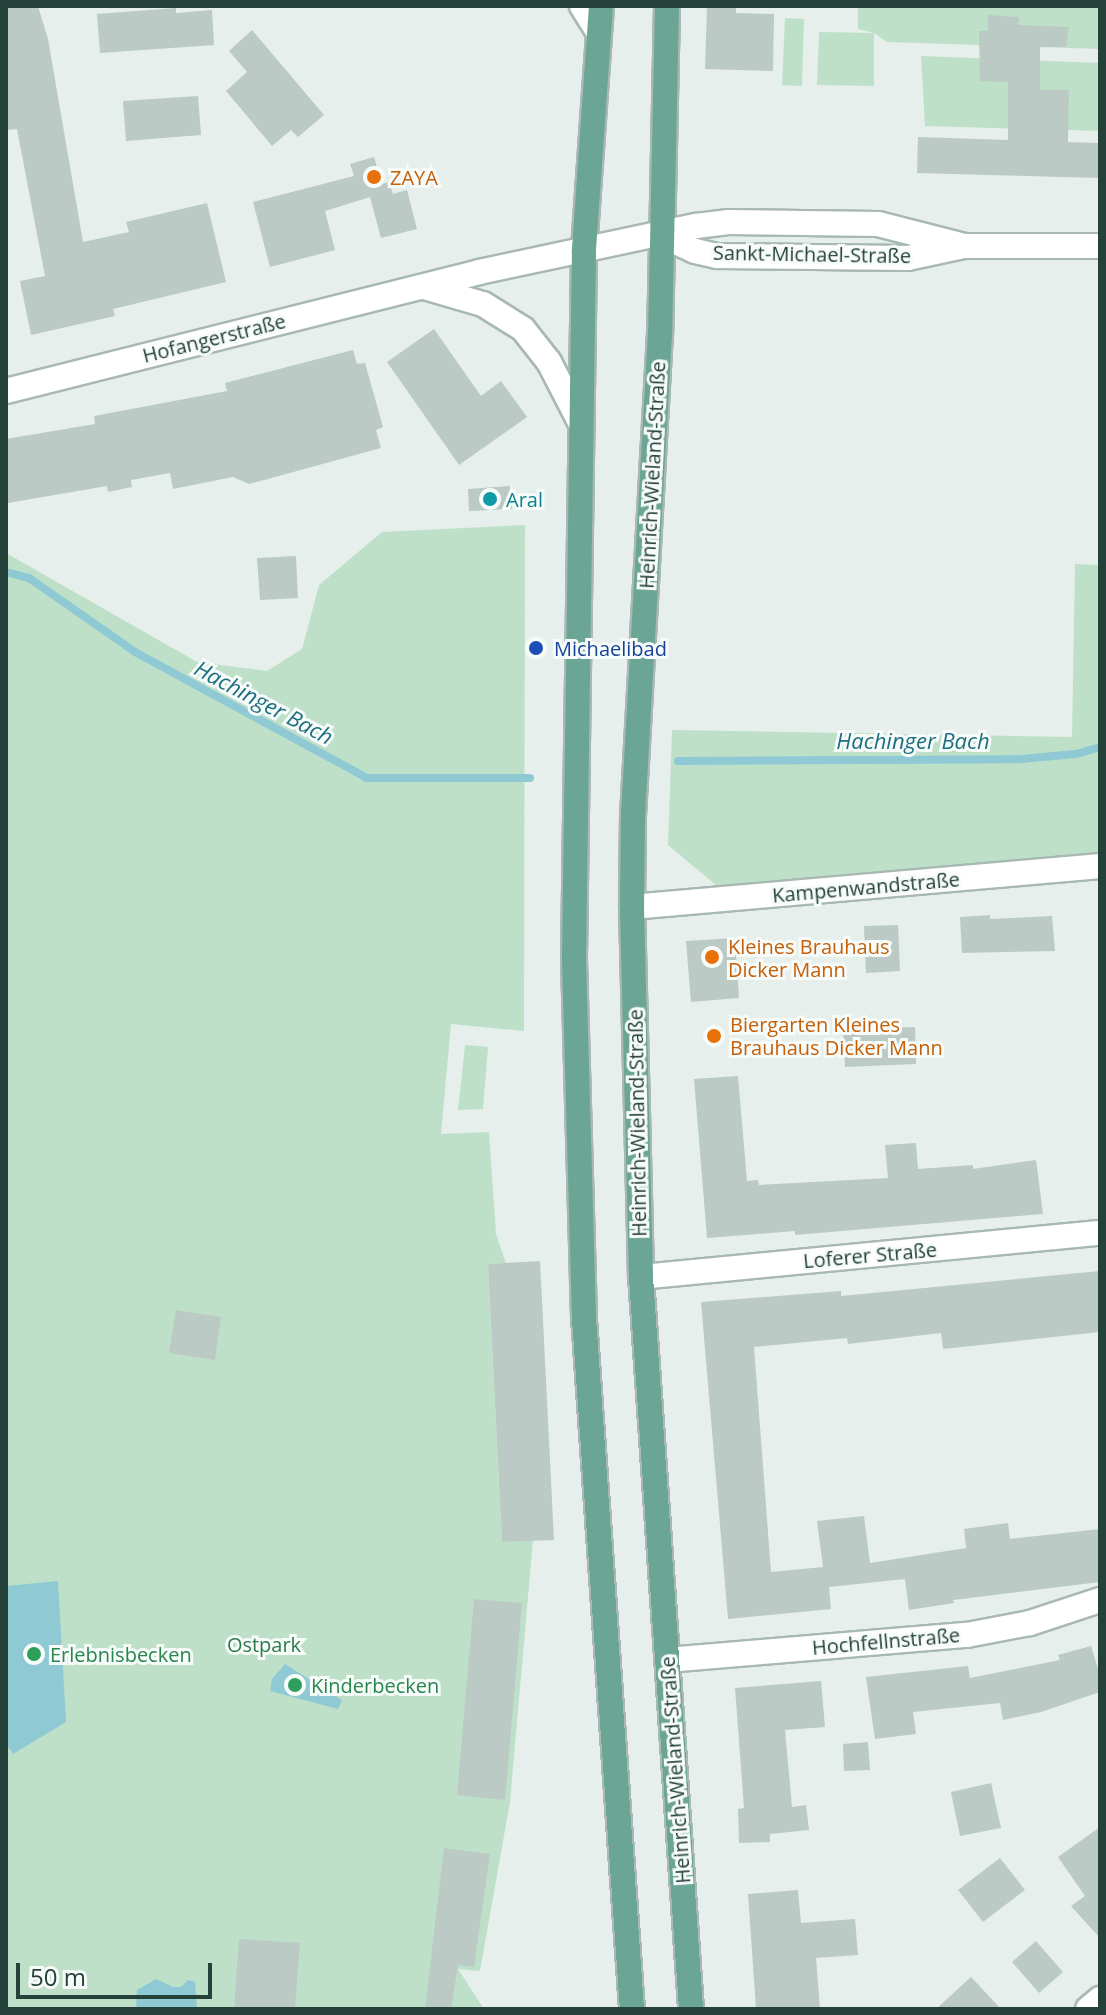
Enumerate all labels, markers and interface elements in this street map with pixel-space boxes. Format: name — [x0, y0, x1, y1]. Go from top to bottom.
place label: ZAYA — [390, 165, 438, 189]
marker: ZAYA — [365, 168, 383, 186]
street label: Sankt-Michael-Straße — [713, 240, 911, 268]
street label: Hofangerstraße — [140, 309, 288, 367]
street label: Heinrich-Wieland-Straße — [634, 361, 670, 589]
place label: Aral — [506, 487, 543, 511]
marker: Aral — [481, 490, 499, 508]
place label: Michaelibad — [554, 636, 667, 660]
marker: Michaelibad — [525, 637, 547, 659]
water label: Hachinger Bach — [190, 654, 338, 750]
water label: Hachinger Bach — [836, 728, 990, 754]
street label: Kampenwandstraße — [771, 867, 961, 907]
place label: Kleines Brauhaus Dicker Mann — [728, 934, 889, 981]
marker: Kleines Brauhaus Dicker Mann — [703, 948, 721, 966]
street label: Heinrich-Wieland-Straße — [623, 1009, 651, 1237]
place label: Biergarten Kleines Brauhaus Dicker Mann — [730, 1012, 943, 1059]
marker: Biergarten Kleines Brauhaus Dicker Mann — [705, 1027, 723, 1045]
street label: Loferer Straße — [802, 1237, 938, 1273]
street label: Hochfellnstraße — [811, 1623, 961, 1659]
park label: Ostpark — [227, 1632, 301, 1656]
place label: Erlebnisbecken — [50, 1642, 192, 1666]
marker: Erlebnisbecken — [25, 1645, 43, 1663]
street label: Heinrich-Wieland-Straße — [655, 1656, 695, 1884]
place label: Kinderbecken — [311, 1673, 439, 1697]
marker: Kinderbecken — [286, 1676, 304, 1694]
scale bar — [20, 1947, 216, 1997]
text: 50 m — [30, 1960, 86, 1993]

